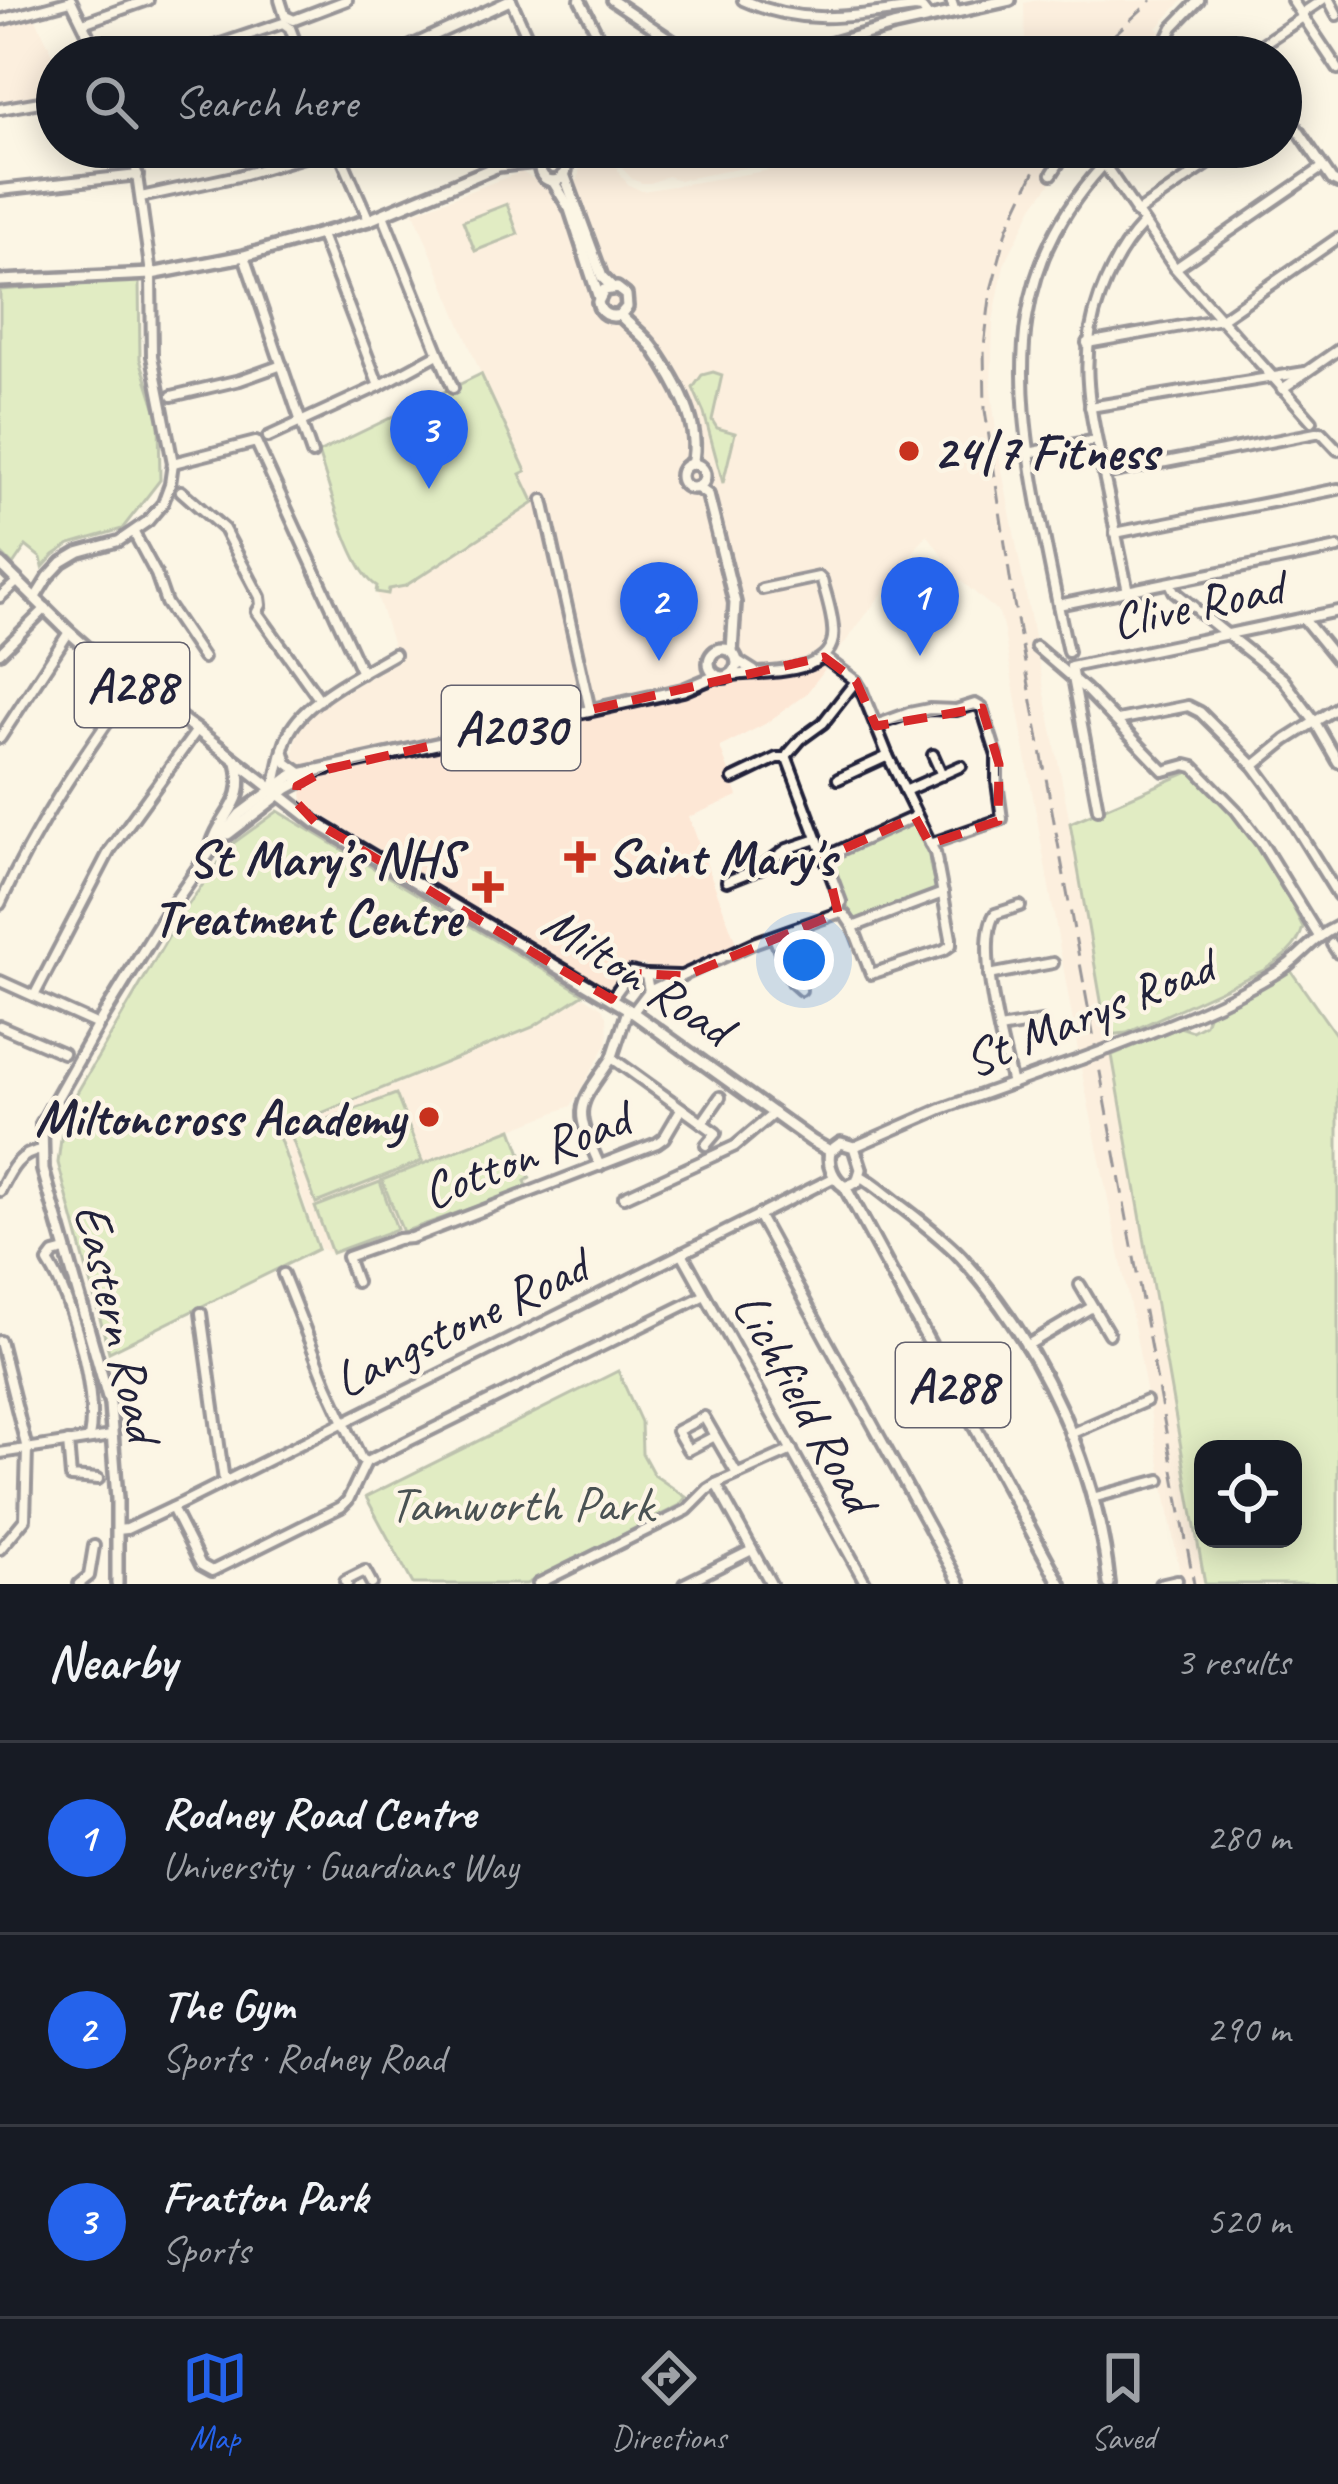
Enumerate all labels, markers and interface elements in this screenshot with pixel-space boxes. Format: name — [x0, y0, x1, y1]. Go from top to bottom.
search box — [36, 36, 1302, 168]
icon: search — [78, 69, 144, 135]
text: Search here — [174, 74, 357, 131]
pin: 3 — [390, 390, 468, 489]
place label: 24|7 Fitness — [933, 420, 1163, 484]
marker: 24|7 Fitness — [896, 438, 922, 464]
street label: Clive Road — [1105, 553, 1296, 653]
pin: 1 — [881, 557, 959, 656]
pin: 2 — [620, 562, 698, 661]
road number: A288 — [75, 643, 189, 727]
road number: A2030 — [442, 686, 580, 770]
place label: Saint Mary's — [607, 826, 840, 890]
place label: St Mary’s NHS Treatment Centre — [153, 827, 469, 950]
marker: Saint Mary's — [564, 841, 596, 873]
marker: St Mary’s NHS Treatment Centre — [472, 871, 504, 903]
street label: Milton Road — [531, 890, 750, 1063]
your location — [774, 930, 834, 990]
street label: St Marys Road — [954, 931, 1230, 1092]
street label: Cotton Road — [413, 1084, 644, 1224]
place label: Miltoncross Academy — [35, 1086, 409, 1150]
marker: Miltoncross Academy — [416, 1104, 442, 1130]
street label: Eastern Road — [60, 1198, 178, 1455]
street label: Langstone Road — [323, 1231, 604, 1412]
street label: Lichfield Road — [719, 1280, 895, 1529]
road number: A288 — [896, 1343, 1010, 1427]
map controls — [1194, 1440, 1302, 1548]
button: locate — [1194, 1440, 1302, 1548]
park label: Tamworth Park — [389, 1472, 656, 1536]
text: Nearby — [48, 1630, 176, 1694]
text: 3 results — [1176, 1638, 1290, 1687]
text: Rodney Road Centre — [162, 1785, 476, 1842]
text: 1 — [78, 1813, 96, 1862]
text: 280 m — [1206, 1813, 1290, 1862]
text: University · Guardians Way — [162, 1842, 518, 1891]
text: The Gym — [162, 1977, 294, 2034]
text: 2 — [78, 2005, 96, 2054]
text: 290 m — [1206, 2005, 1290, 2054]
text: Sports · Rodney Road — [162, 2034, 445, 2083]
text: Fratton Park — [162, 2169, 367, 2226]
text: 3 — [78, 2197, 96, 2246]
text: 520 m — [1206, 2197, 1290, 2246]
text: Sports — [162, 2226, 250, 2275]
tab: Map — [182, 2345, 248, 2459]
tab: Directions — [612, 2345, 726, 2459]
tab: Saved — [1090, 2345, 1156, 2459]

